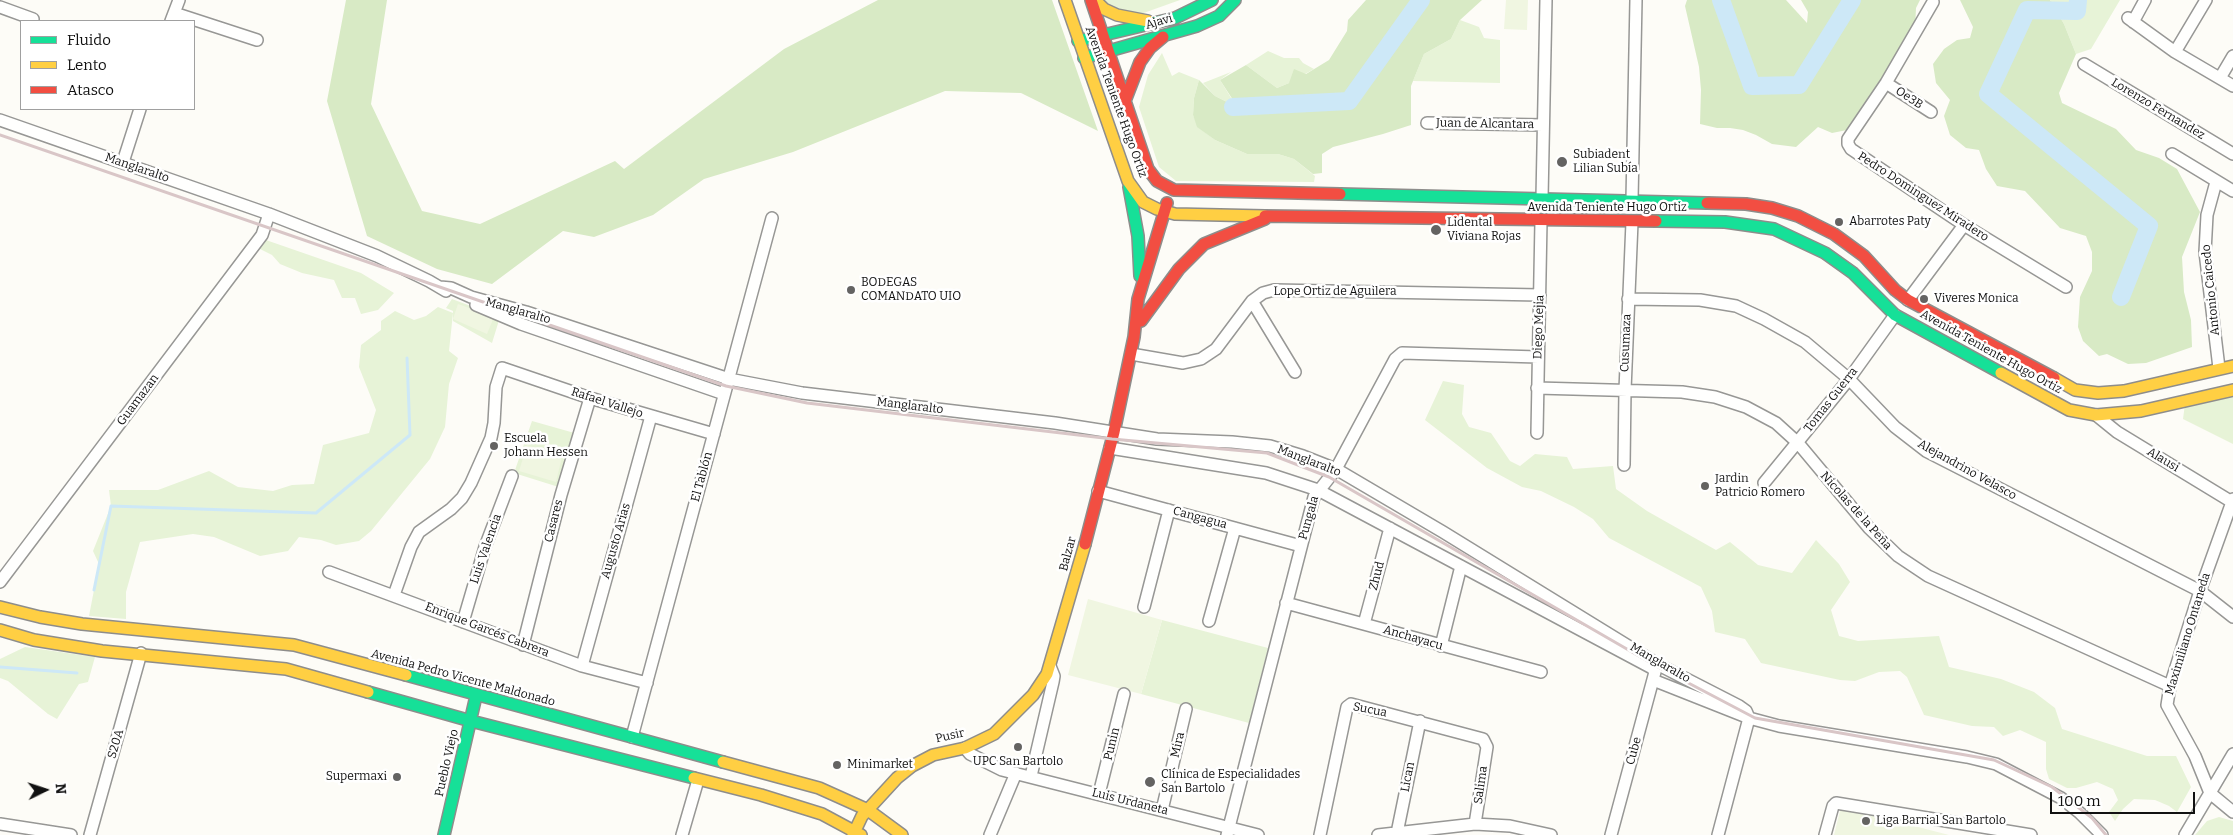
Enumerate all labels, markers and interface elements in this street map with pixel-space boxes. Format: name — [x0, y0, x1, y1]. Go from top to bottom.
street label: Ajavi — [1144, 11, 1174, 33]
legend — [20, 20, 195, 110]
street label: Avenida Teniente Hugo Ortiz — [1082, 24, 1150, 180]
text: Fluido — [67, 31, 111, 49]
text: Lento — [67, 56, 107, 74]
street label: Lorenzo Fernandez — [2109, 75, 2207, 143]
text: Atasco — [67, 81, 114, 99]
street label: Oe3B — [1893, 84, 1925, 112]
street label: Juan de Alcantara — [1436, 116, 1534, 132]
place label: Subiadent Lilian Subía — [1573, 148, 1638, 176]
street label: Pedro Dominguez Miradero — [1855, 149, 1991, 245]
street label: Manglaralto — [103, 150, 171, 186]
marker: Subiadent Lilian Subía — [1555, 155, 1569, 169]
street label: Avenida Teniente Hugo Ortiz — [1527, 201, 1687, 215]
place label: Abarrotes Paty — [1849, 215, 1931, 229]
place label: Lidental Viviana Rojas — [1447, 216, 1521, 244]
marker: Abarrotes Paty — [1833, 216, 1845, 228]
marker: Lidental Viviana Rojas — [1429, 223, 1443, 237]
street label: Antonio Caicedo — [2199, 244, 2223, 336]
place label: BODEGAS COMANDATO UIO — [861, 276, 961, 304]
marker: BODEGAS COMANDATO UIO — [845, 284, 857, 296]
street label: Lope Ortiz de Aguilera — [1273, 285, 1397, 299]
place label: Viveres Monica — [1934, 292, 2019, 306]
marker: Viveres Monica — [1918, 293, 1930, 305]
street label: Manglaralto — [484, 295, 552, 327]
street label: Diego Mejia — [1531, 295, 1547, 359]
street label: Avenida Teniente Hugo Ortiz — [1918, 307, 2064, 397]
street label: Cusumaza — [1618, 314, 1634, 372]
street label: Tomas Guerra — [1801, 365, 1861, 435]
street label: Guamazan — [114, 371, 162, 429]
street label: Rafael Vallejo — [569, 385, 645, 421]
street label: Manglaralto — [876, 395, 944, 417]
place label: Escuela Johann Hessen — [504, 432, 588, 460]
street label: Alejandrino Velasco — [1915, 437, 2019, 503]
marker: Escuela Johann Hessen — [488, 440, 500, 452]
street label: Manglaralto — [1275, 442, 1343, 480]
street label: Alausi — [2144, 445, 2182, 475]
street label: El Tablón — [688, 450, 716, 504]
street label: Nicolas de la Peña — [1817, 469, 1895, 553]
place label: Jardin Patricio Romero — [1715, 472, 1805, 500]
marker: Jardin Patricio Romero — [1699, 480, 1711, 492]
street label: Pungala — [1296, 494, 1322, 542]
street label: Casares — [542, 498, 566, 544]
street label: Augusto Arias — [598, 501, 634, 581]
street label: Cangagua — [1171, 504, 1229, 532]
street label: Luis Valencia — [467, 512, 505, 586]
street label: Balzar — [1057, 535, 1079, 573]
street label: Zhud — [1366, 560, 1388, 592]
street label: Maximiliano Ontaneda — [2163, 571, 2213, 697]
street label: Enrique Garcés Cabrera — [423, 600, 551, 660]
street label: Anchayacu — [1381, 623, 1445, 653]
street label: Manglaralto — [1627, 640, 1693, 686]
street label: Avenida Pedro Vicente Maldonado — [369, 646, 557, 710]
street label: Sucua — [1352, 700, 1388, 720]
street label: Pusir — [934, 726, 966, 746]
street label: Punin — [1101, 726, 1123, 762]
street label: S20A — [105, 728, 127, 760]
street label: Pueblo Viejo — [432, 728, 462, 798]
street label: Mira — [1168, 731, 1188, 759]
street label: Cube — [1623, 735, 1645, 767]
marker: UPC San Bartolo — [1012, 741, 1024, 753]
place label: UPC San Bartolo — [973, 755, 1063, 769]
place label: Minimarket — [847, 758, 913, 772]
marker: Minimarket — [831, 759, 843, 771]
street label: Lican — [1398, 761, 1418, 793]
north arrow — [20, 765, 70, 815]
street label: Salima — [1471, 765, 1491, 805]
place label: Clínica de Especialidades San Bartolo — [1161, 768, 1300, 796]
place label: Supermaxi — [326, 770, 387, 784]
marker: Supermaxi — [391, 771, 403, 783]
marker: Clínica de Especialidades San Bartolo — [1143, 775, 1157, 789]
scale bar — [2053, 782, 2198, 814]
text: N — [52, 783, 69, 795]
street label: Luis Urdaneta — [1090, 786, 1170, 818]
text: 100 m — [2058, 792, 2101, 810]
place label: Liga Barrial San Bartolo — [1876, 814, 2006, 828]
marker: Liga Barrial San Bartolo — [1860, 815, 1872, 827]

